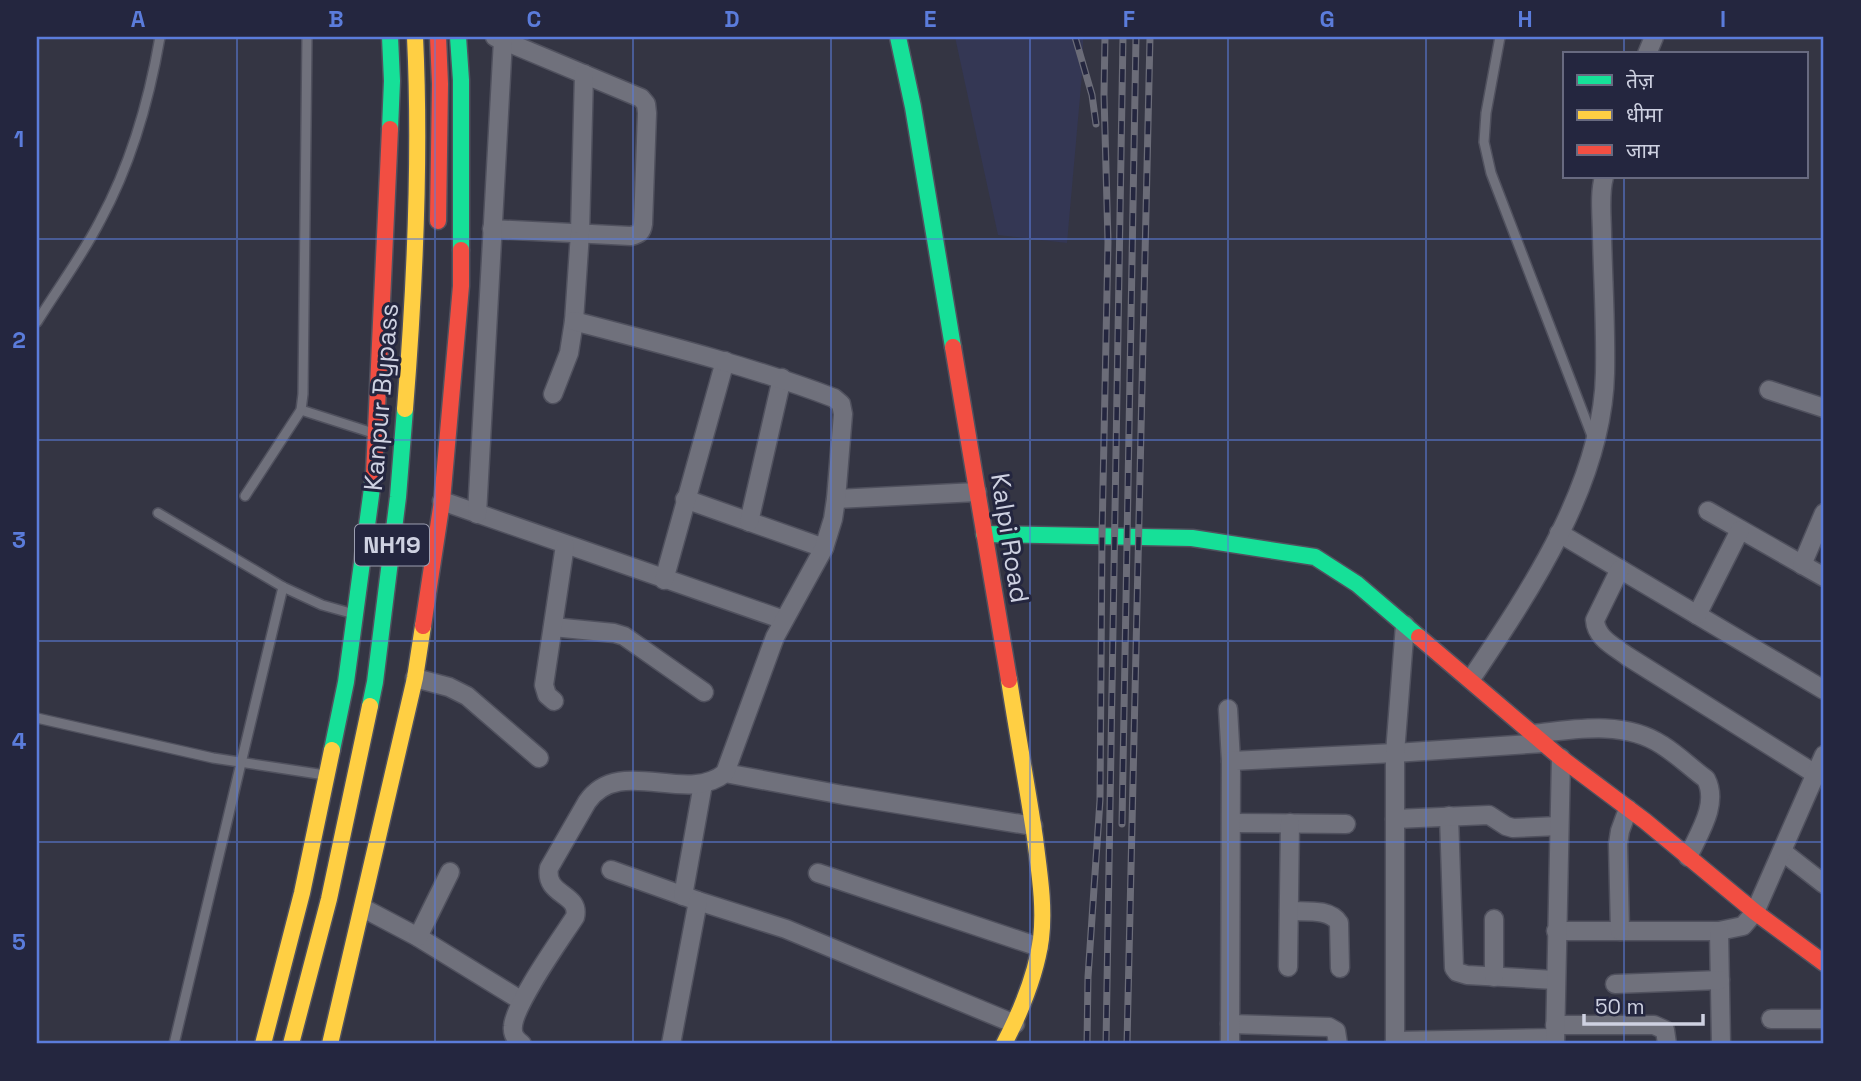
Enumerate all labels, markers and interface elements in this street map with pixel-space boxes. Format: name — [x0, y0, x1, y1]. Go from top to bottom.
text: A — [131, 4, 146, 34]
text: B — [328, 4, 344, 34]
text: C — [527, 4, 541, 34]
text: D — [724, 4, 740, 34]
text: E — [924, 4, 936, 34]
text: F — [1123, 4, 1135, 34]
text: G — [1319, 4, 1335, 34]
text: H — [1517, 4, 1533, 34]
text: I — [1720, 4, 1726, 34]
legend — [1563, 52, 1808, 178]
text: तेज़ — [1626, 67, 1654, 94]
text: धीमा — [1626, 101, 1663, 128]
text: 1 — [14, 124, 24, 154]
text: जाम — [1626, 137, 1660, 164]
street label: Kanpur Bypass — [356, 302, 406, 492]
text: 2 — [12, 325, 26, 355]
street label: Kalpi Road — [983, 471, 1037, 605]
road number: NH19 — [355, 524, 429, 566]
text: 3 — [12, 525, 26, 555]
text: 4 — [12, 726, 27, 756]
text: 5 — [12, 927, 26, 957]
scale bar — [1584, 983, 1703, 1027]
text: 50 m — [1595, 993, 1645, 1020]

